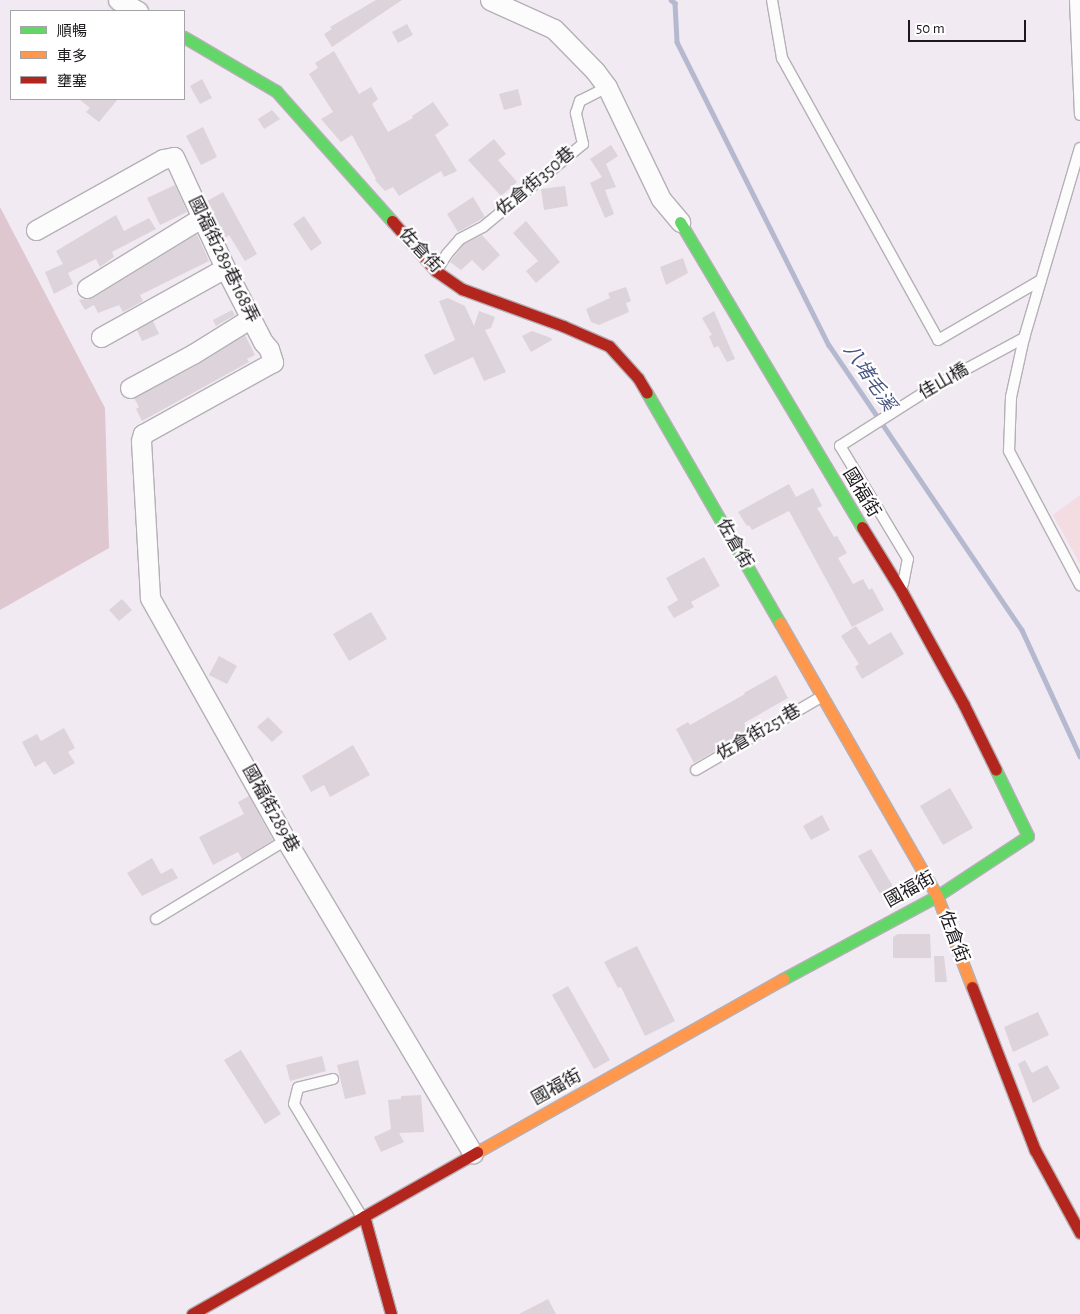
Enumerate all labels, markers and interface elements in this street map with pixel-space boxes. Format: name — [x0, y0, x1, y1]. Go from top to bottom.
legend — [10, 10, 185, 100]
scale bar — [910, 10, 1028, 42]
text: 50 m — [916, 21, 945, 36]
text: 順暢 — [57, 24, 87, 39]
text: 車多 — [57, 49, 87, 64]
text: 壅塞 — [57, 74, 87, 89]
street label: 佐倉街350巷 — [492, 143, 580, 221]
street label: 國福街289巷168弄 — [183, 193, 263, 327]
street label: 佐倉街 — [394, 224, 446, 278]
water label: 八堵毛溪 — [838, 340, 900, 416]
street label: 佳山橋 — [915, 359, 973, 405]
street label: 國福街 — [838, 464, 884, 522]
street label: 佐倉街 — [711, 515, 757, 573]
street label: 佐倉街251巷 — [713, 700, 805, 766]
street label: 國福街289巷 — [237, 761, 303, 857]
street label: 國福街 — [881, 867, 939, 913]
street label: 佐倉街 — [933, 908, 973, 966]
street label: 國福街 — [528, 1065, 586, 1111]

